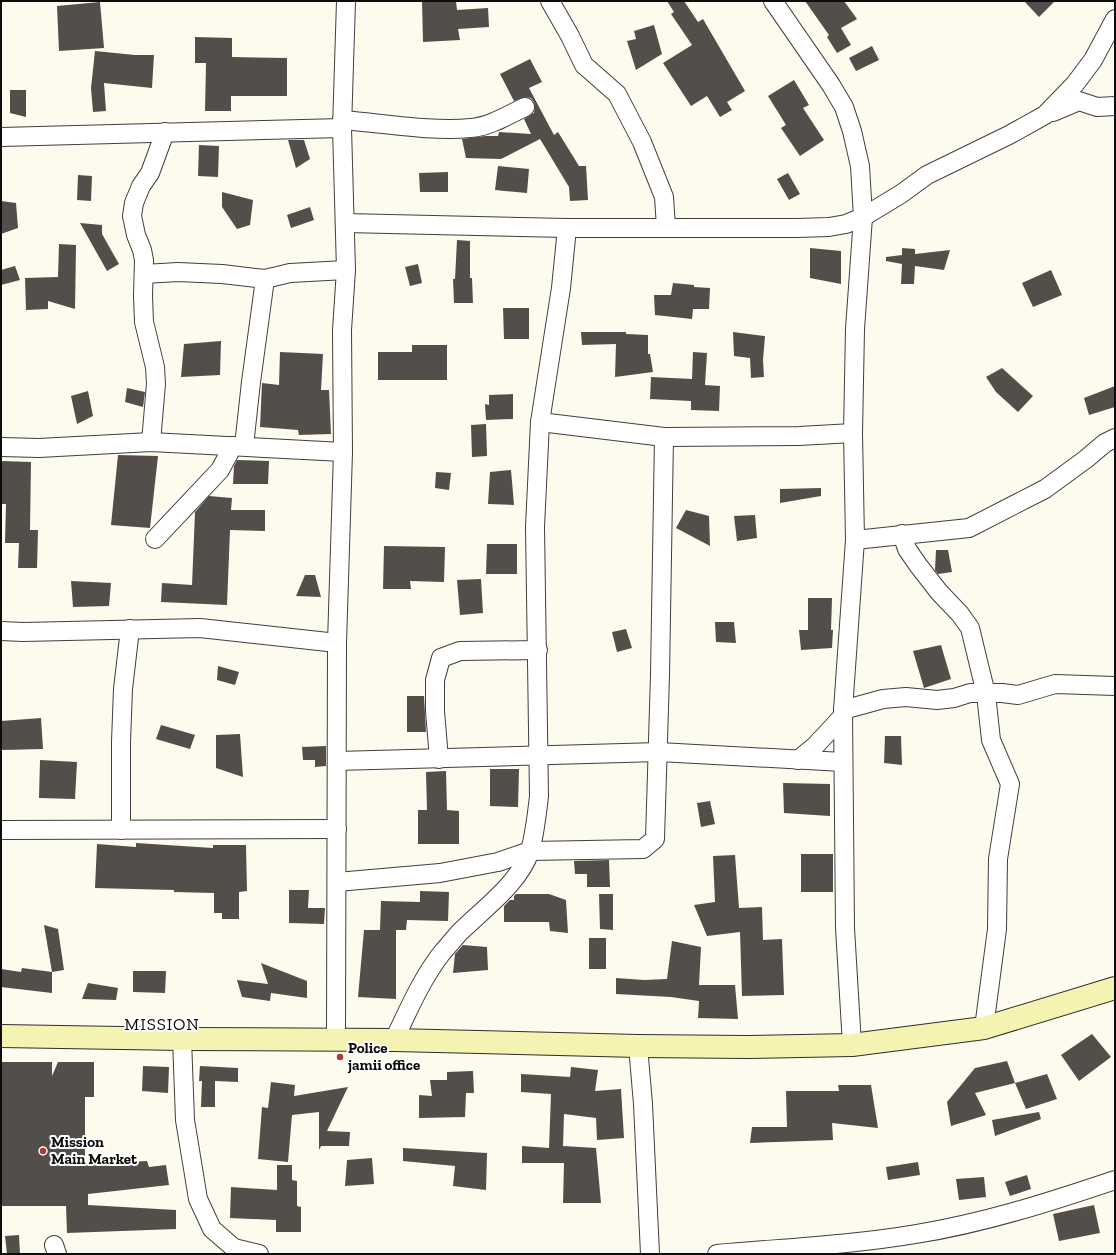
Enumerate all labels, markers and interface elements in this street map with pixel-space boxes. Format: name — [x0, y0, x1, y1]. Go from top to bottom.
district label: MISSION — [124, 1014, 200, 1034]
place label: Police jamii office — [347, 1039, 420, 1074]
marker: Police jamii office — [335, 1052, 345, 1062]
place label: Mission Main Market — [51, 1133, 138, 1168]
marker: Mission Main Market — [38, 1146, 48, 1156]

